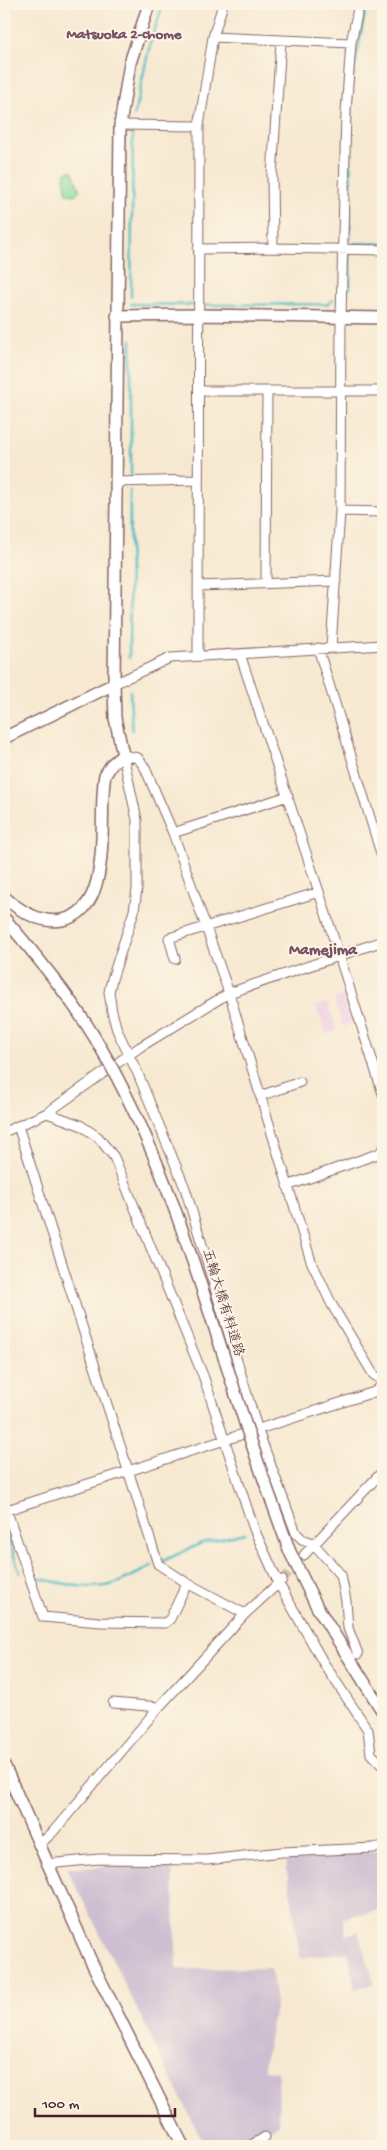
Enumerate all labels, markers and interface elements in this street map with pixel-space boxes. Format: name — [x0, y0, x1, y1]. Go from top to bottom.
district label: Matsuoka 2-chome — [66, 26, 183, 44]
district label: Mamejima — [289, 942, 358, 961]
street label: 五輪大橋有料道路 — [197, 1247, 247, 1359]
scale bar — [35, 2085, 175, 2117]
text: 100 m — [41, 2096, 80, 2114]

